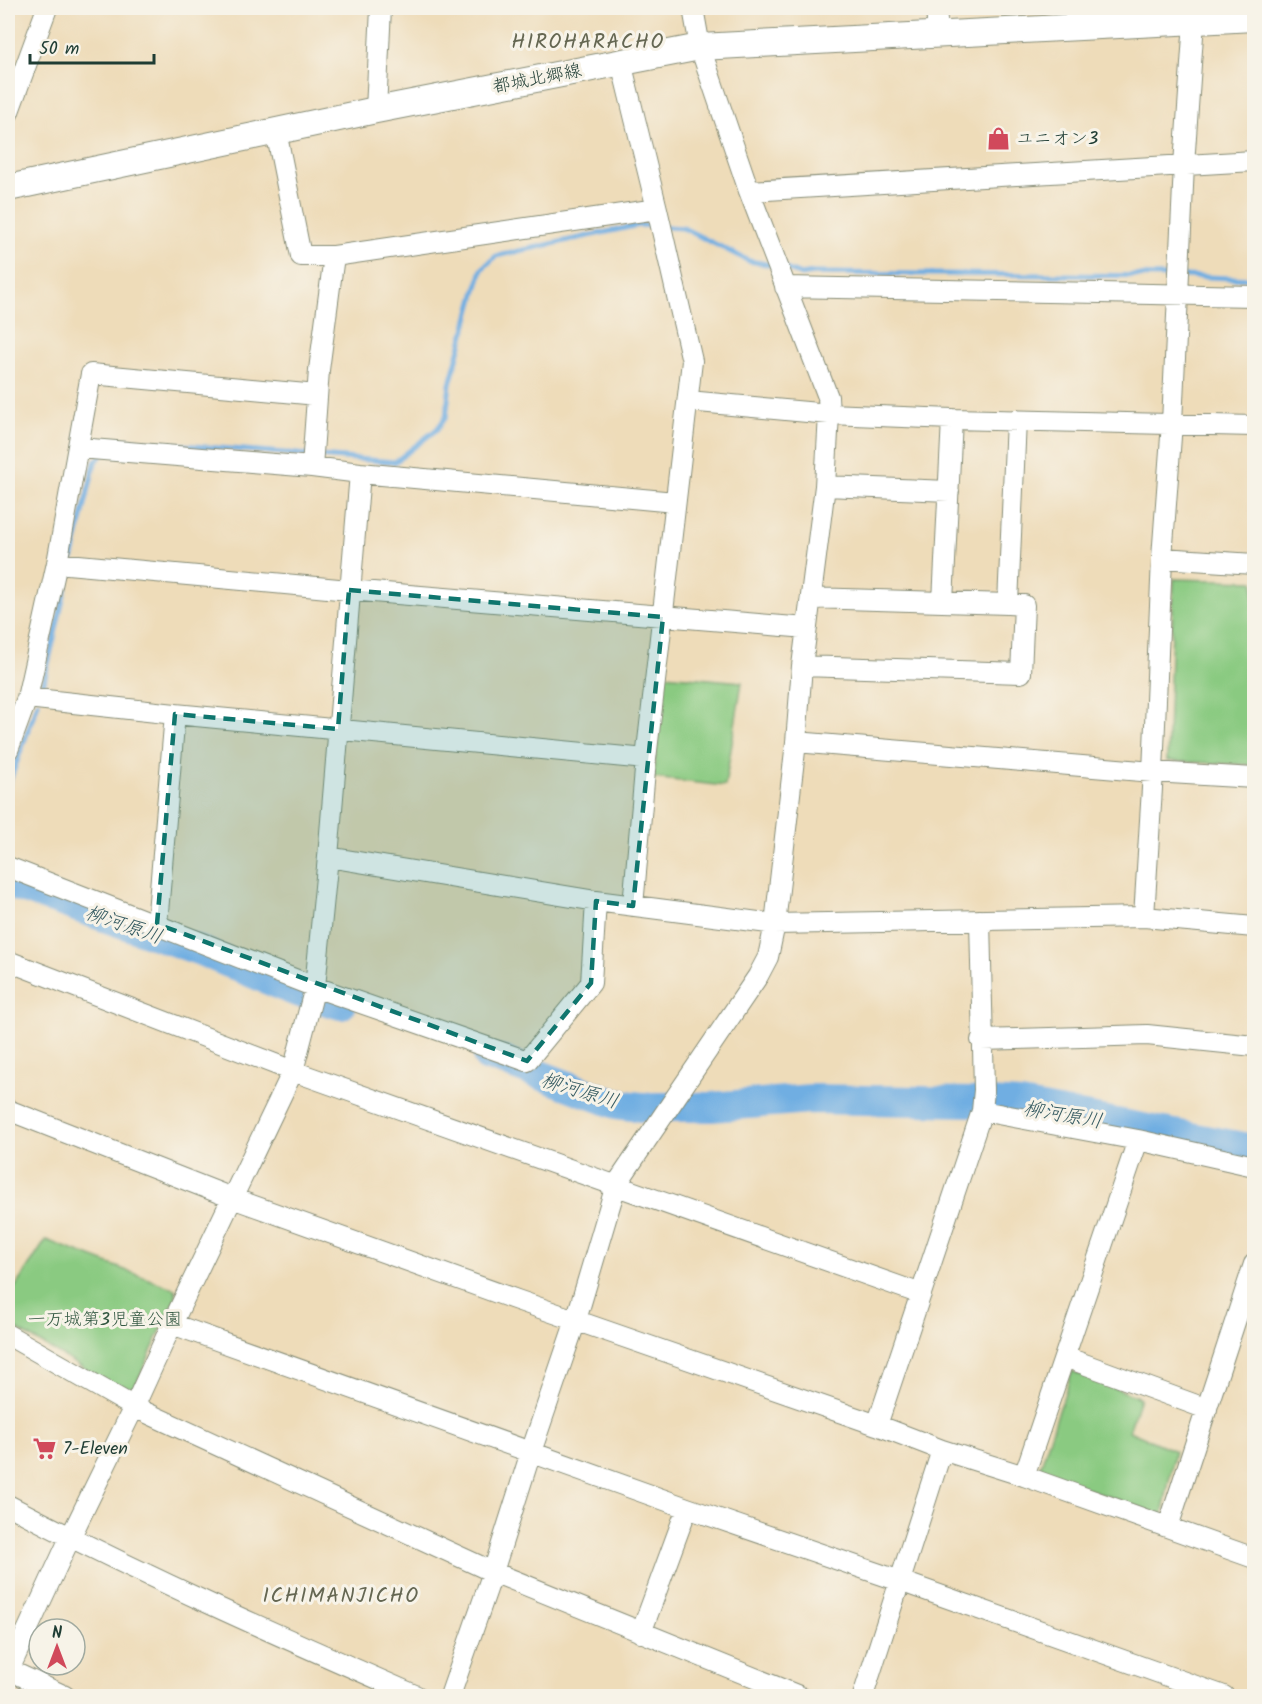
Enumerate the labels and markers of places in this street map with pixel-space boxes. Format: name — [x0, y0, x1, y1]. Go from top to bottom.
shop icon: ユニオン3 — [985, 125, 1011, 151]
place label: ユニオン3 — [1016, 125, 1098, 154]
supermarket icon: 7-Eleven — [32, 1435, 58, 1461]
place label: 7-Eleven — [63, 1435, 128, 1464]

